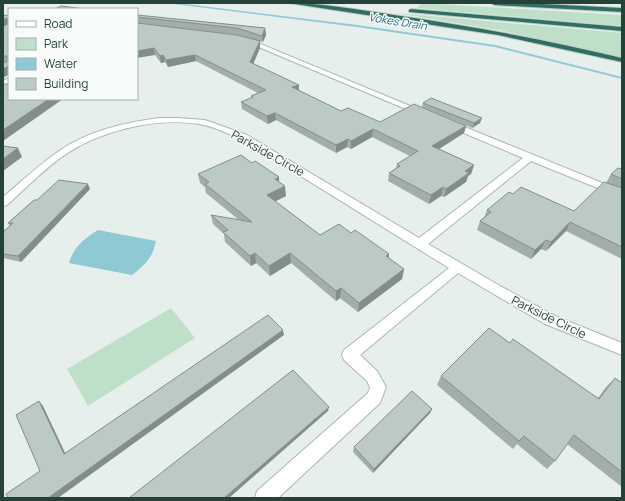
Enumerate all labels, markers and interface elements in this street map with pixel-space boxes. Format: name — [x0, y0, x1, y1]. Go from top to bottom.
legend — [8, 8, 138, 100]
water label: Vokes Drain — [368, 9, 429, 33]
text: Road — [44, 15, 72, 32]
text: Park — [44, 35, 69, 52]
text: Water — [44, 55, 78, 72]
text: Building — [44, 75, 88, 92]
street label: Parkside Circle — [228, 126, 308, 180]
street label: Parkside Circle — [509, 292, 589, 342]

